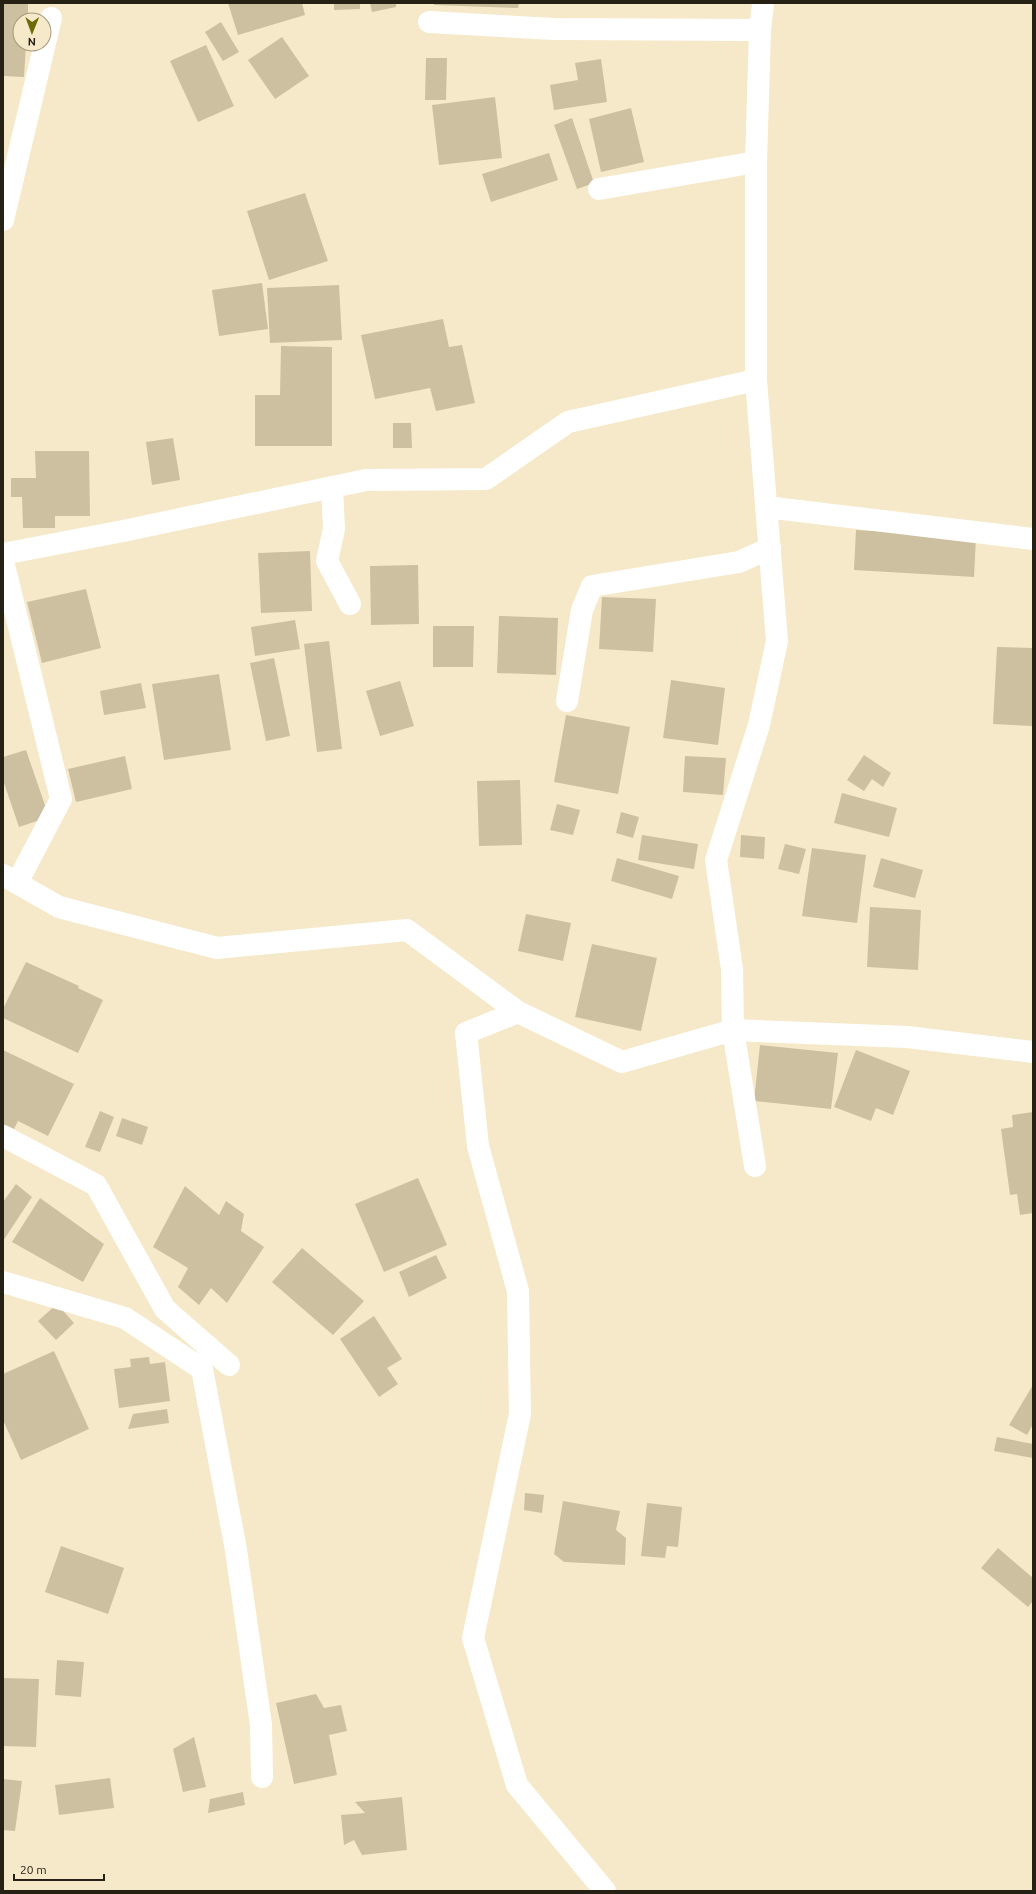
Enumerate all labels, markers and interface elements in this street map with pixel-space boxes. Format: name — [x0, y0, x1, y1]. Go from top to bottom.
north arrow — [12, 12, 52, 52]
text: N — [28, 36, 36, 48]
scale bar — [14, 1856, 104, 1882]
text: 20 m — [20, 1863, 47, 1876]

